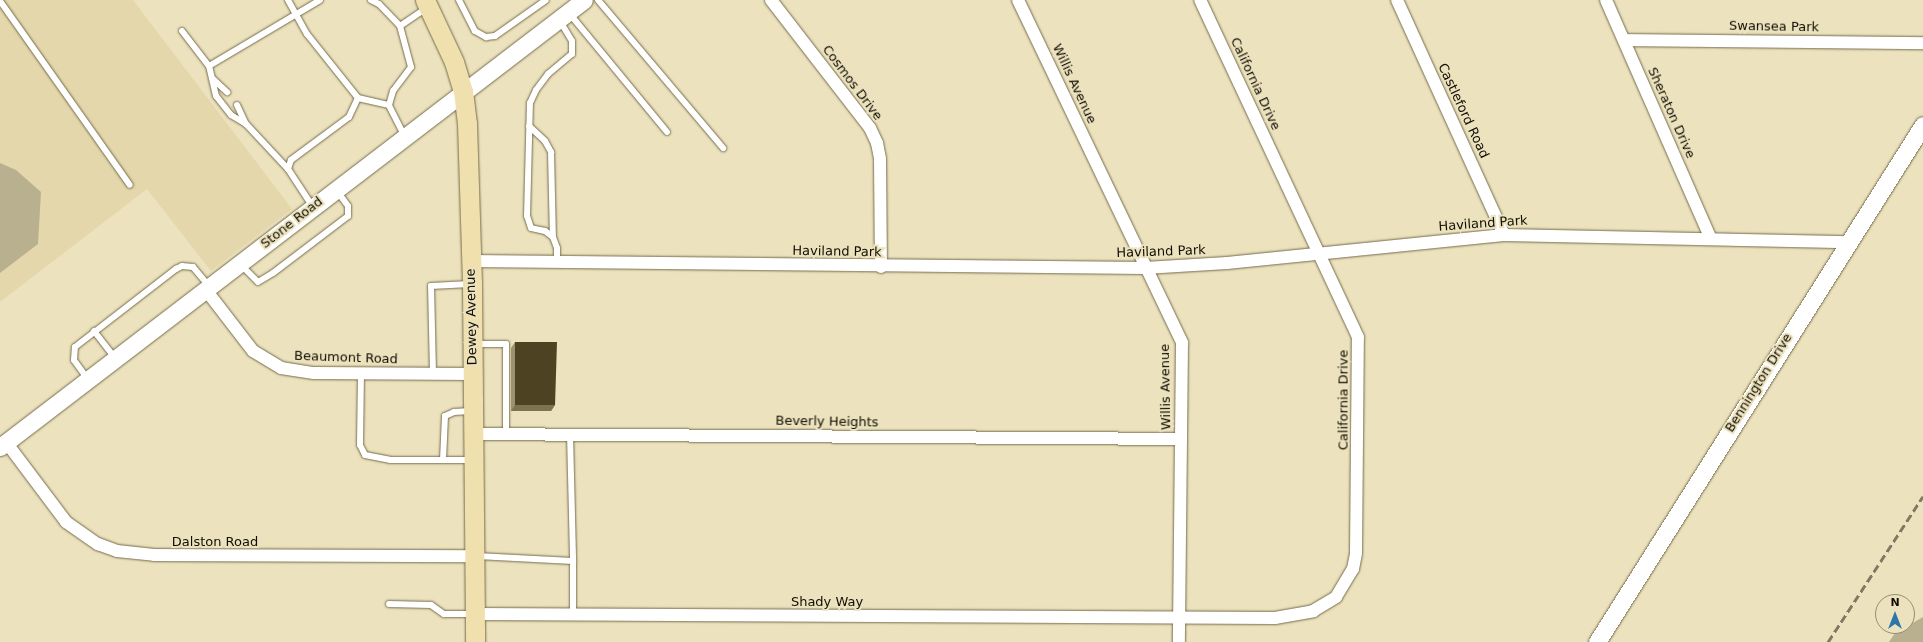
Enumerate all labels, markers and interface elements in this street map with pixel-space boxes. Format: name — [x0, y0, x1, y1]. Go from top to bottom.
street label: Swansea Park — [1729, 18, 1819, 36]
street label: California Drive — [1227, 35, 1283, 133]
street label: Cosmos Drive — [819, 42, 885, 124]
street label: Willis Avenue — [1049, 42, 1099, 126]
street label: Castleford Road — [1434, 61, 1492, 161]
street label: Sheraton Drive — [1644, 65, 1698, 161]
street label: Stone Road — [258, 194, 326, 252]
street label: Haviland Park — [1438, 213, 1528, 235]
street label: Haviland Park — [792, 243, 882, 261]
street label: Haviland Park — [1116, 243, 1206, 261]
street label: Dewey Avenue — [463, 268, 481, 366]
street label: Bennington Drive — [1722, 331, 1796, 435]
street label: Willis Avenue — [1157, 344, 1175, 430]
street label: Beaumont Road — [294, 348, 398, 368]
street label: California Drive — [1336, 350, 1352, 450]
street label: Beverly Heights — [775, 413, 879, 431]
street label: Dalston Road — [172, 534, 258, 550]
street label: Shady Way — [791, 594, 863, 610]
north arrow — [1875, 594, 1915, 634]
text: N — [1890, 596, 1900, 609]

